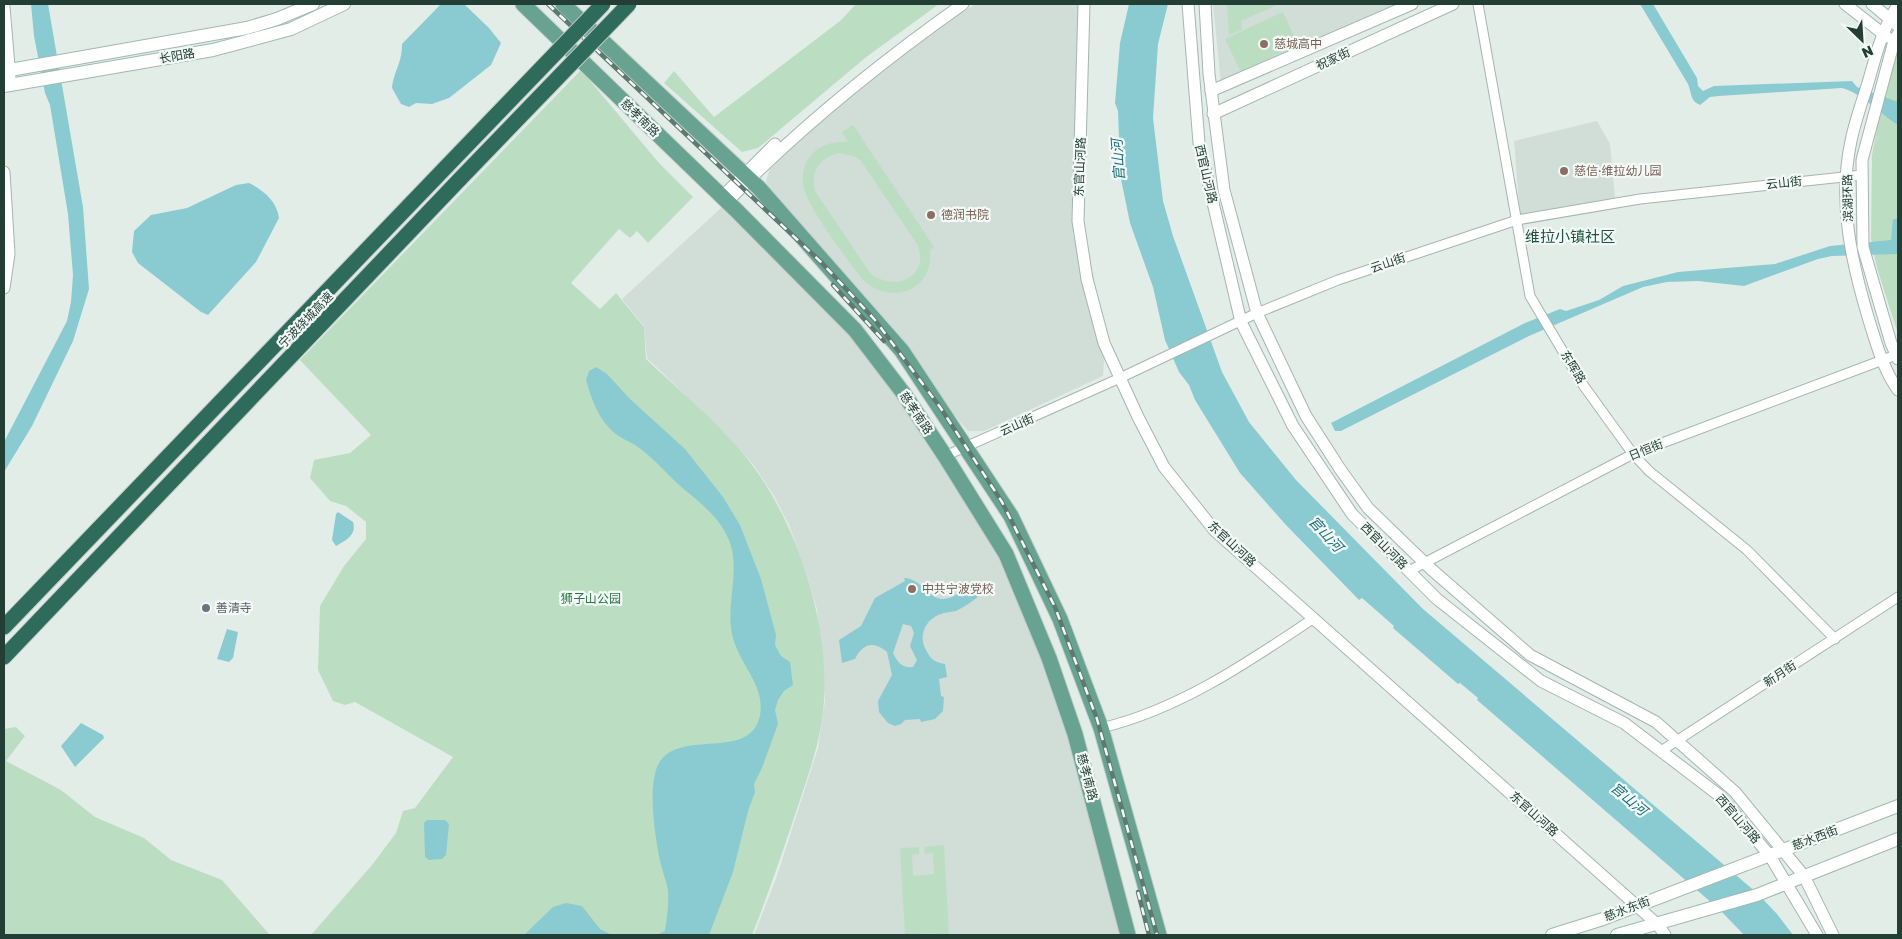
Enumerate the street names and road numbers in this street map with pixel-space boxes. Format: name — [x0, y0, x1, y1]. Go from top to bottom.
street label: 祝家街 — [1313, 44, 1352, 73]
street label: 长阳路 — [158, 45, 196, 66]
street label: 慈孝南路 — [618, 96, 663, 140]
street label: 东官山河路 — [1071, 137, 1088, 197]
street label: 西官山河路 — [1192, 143, 1221, 205]
street label: 云山街 — [1765, 173, 1803, 192]
street label: 滨湖环路 — [1840, 174, 1855, 222]
street label: 云山街 — [1368, 250, 1407, 275]
street label: 宁波绕城高速 — [275, 289, 336, 351]
street label: 东晖路 — [1558, 347, 1589, 386]
street label: 慈孝南路 — [897, 389, 936, 437]
street label: 云山街 — [997, 410, 1036, 439]
street label: 日恒街 — [1626, 436, 1665, 463]
street label: 东官山河路 — [1205, 518, 1259, 570]
street label: 西官山河路 — [1358, 519, 1411, 572]
street label: 新月街 — [1761, 657, 1799, 690]
street label: 慈孝南路 — [1074, 752, 1101, 802]
street label: 东官山河路 — [1507, 788, 1562, 839]
street label: 西官山河路 — [1713, 791, 1764, 846]
street label: 慈水西街 — [1790, 822, 1840, 853]
street label: 慈水东街 — [1602, 893, 1652, 924]

